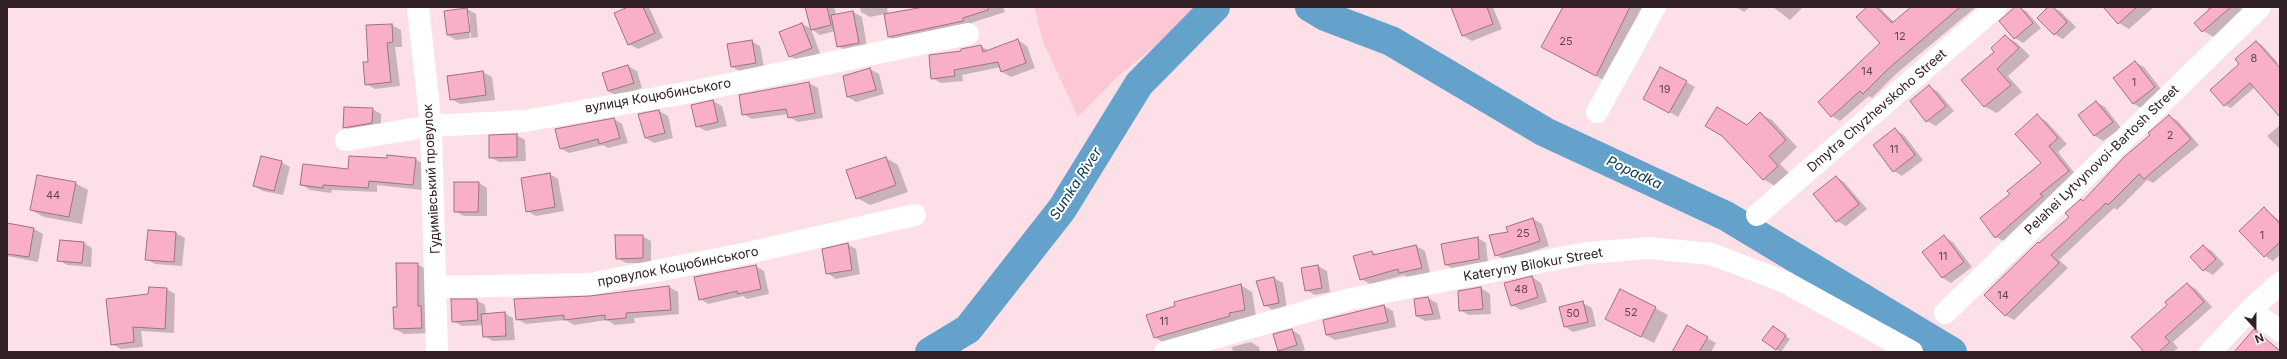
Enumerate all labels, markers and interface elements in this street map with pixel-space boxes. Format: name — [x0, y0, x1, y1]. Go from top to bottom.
house number: 12 — [1894, 30, 1906, 44]
house number: 25 — [1559, 35, 1573, 49]
street label: Dmytra Chyzhevskoho Street — [1804, 46, 1950, 176]
house number: 8 — [2251, 52, 2257, 66]
house number: 14 — [1861, 65, 1873, 79]
street label: вулиця Коцюбинського — [584, 75, 732, 117]
house number: 1 — [2132, 76, 2136, 90]
street label: Pelahei Lytvynovoi-Bartosh Street — [2022, 82, 2182, 238]
house number: 19 — [1659, 83, 1671, 97]
street label: Гудимівський провулок — [420, 104, 444, 254]
house number: 2 — [2167, 129, 2173, 143]
house number: 11 — [1890, 143, 1898, 157]
water label: Sumka River — [1046, 145, 1106, 223]
water label: Popadka — [1604, 153, 1664, 193]
house number: 44 — [46, 189, 60, 203]
house number: 25 — [1516, 227, 1530, 241]
house number: 1 — [2260, 229, 2264, 243]
street label: провулок Коцюбинського — [596, 244, 760, 290]
street label: Kateryny Bilokur Street — [1462, 245, 1604, 285]
house number: 11 — [1939, 250, 1947, 264]
house number: 48 — [1514, 283, 1528, 297]
house number: 14 — [1997, 289, 2009, 303]
house number: 52 — [1624, 306, 1638, 320]
house number: 50 — [1566, 307, 1580, 321]
north arrow — [2235, 307, 2275, 347]
house number: 11 — [1160, 315, 1168, 329]
text: N — [2253, 330, 2266, 346]

